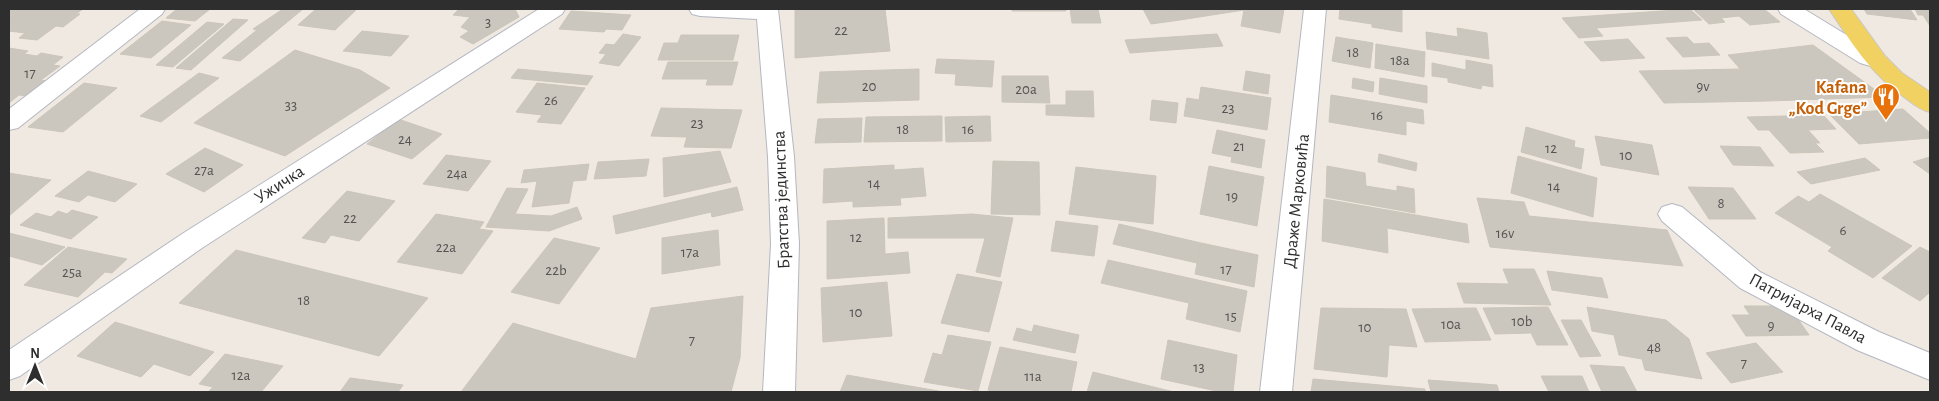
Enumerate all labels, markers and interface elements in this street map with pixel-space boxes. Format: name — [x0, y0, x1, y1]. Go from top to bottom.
house number: 3 — [485, 15, 491, 30]
house number: 22 — [834, 23, 848, 38]
house number: 18 — [1347, 45, 1359, 60]
house number: 18a — [1390, 53, 1410, 68]
house number: 17 — [24, 66, 36, 81]
house number: 20 — [862, 79, 876, 94]
house number: 9v — [1696, 79, 1710, 94]
place label: Kafana „Kod Grge” — [1788, 79, 1867, 118]
house number: 20a — [1015, 82, 1037, 97]
restaurant icon: Kafana „Kod Grge” — [1871, 82, 1901, 121]
house number: 26 — [544, 93, 558, 108]
house number: 33 — [285, 98, 297, 113]
house number: 23 — [1221, 101, 1235, 116]
house number: 16 — [1371, 108, 1383, 123]
house number: 23 — [690, 116, 704, 131]
house number: 18 — [897, 122, 909, 137]
house number: 16 — [962, 122, 974, 137]
street label: Братства јединства — [771, 130, 793, 269]
house number: 24 — [398, 132, 412, 147]
street label: Драже Марковића — [1281, 133, 1313, 269]
house number: 21 — [1233, 139, 1245, 154]
house number: 12 — [1545, 141, 1557, 156]
house number: 10 — [1619, 148, 1633, 163]
street label: Ужичка — [252, 162, 308, 207]
house number: 27a — [194, 163, 214, 178]
house number: 24a — [447, 166, 468, 181]
house number: 14 — [868, 176, 880, 191]
house number: 14 — [1548, 179, 1560, 194]
house number: 19 — [1226, 189, 1238, 204]
house number: 8 — [1717, 196, 1725, 211]
house number: 22 — [343, 211, 357, 226]
house number: 6 — [1839, 223, 1847, 238]
house number: 16v — [1496, 226, 1515, 241]
house number: 12 — [850, 230, 862, 245]
house number: 22a — [436, 240, 456, 255]
house number: 17a — [681, 245, 699, 260]
house number: 17 — [1220, 262, 1232, 277]
house number: 22b — [545, 263, 567, 278]
house number: 25a — [62, 265, 82, 280]
street label: Патријарха Павла — [1746, 270, 1869, 347]
house number: 18 — [298, 293, 310, 308]
house number: 10 — [849, 305, 863, 320]
house number: 15 — [1225, 309, 1237, 324]
house number: 10b — [1512, 314, 1533, 329]
house number: 10a — [1441, 317, 1461, 332]
house number: 9 — [1767, 318, 1775, 333]
house number: 10 — [1358, 320, 1372, 335]
house number: 7 — [689, 333, 695, 348]
house number: 48 — [1647, 340, 1661, 355]
north arrow — [10, 341, 60, 391]
text: N — [30, 347, 40, 361]
house number: 7 — [1741, 356, 1747, 371]
house number: 13 — [1193, 360, 1205, 375]
house number: 12a — [232, 368, 251, 383]
house number: 11a — [1024, 369, 1042, 384]

